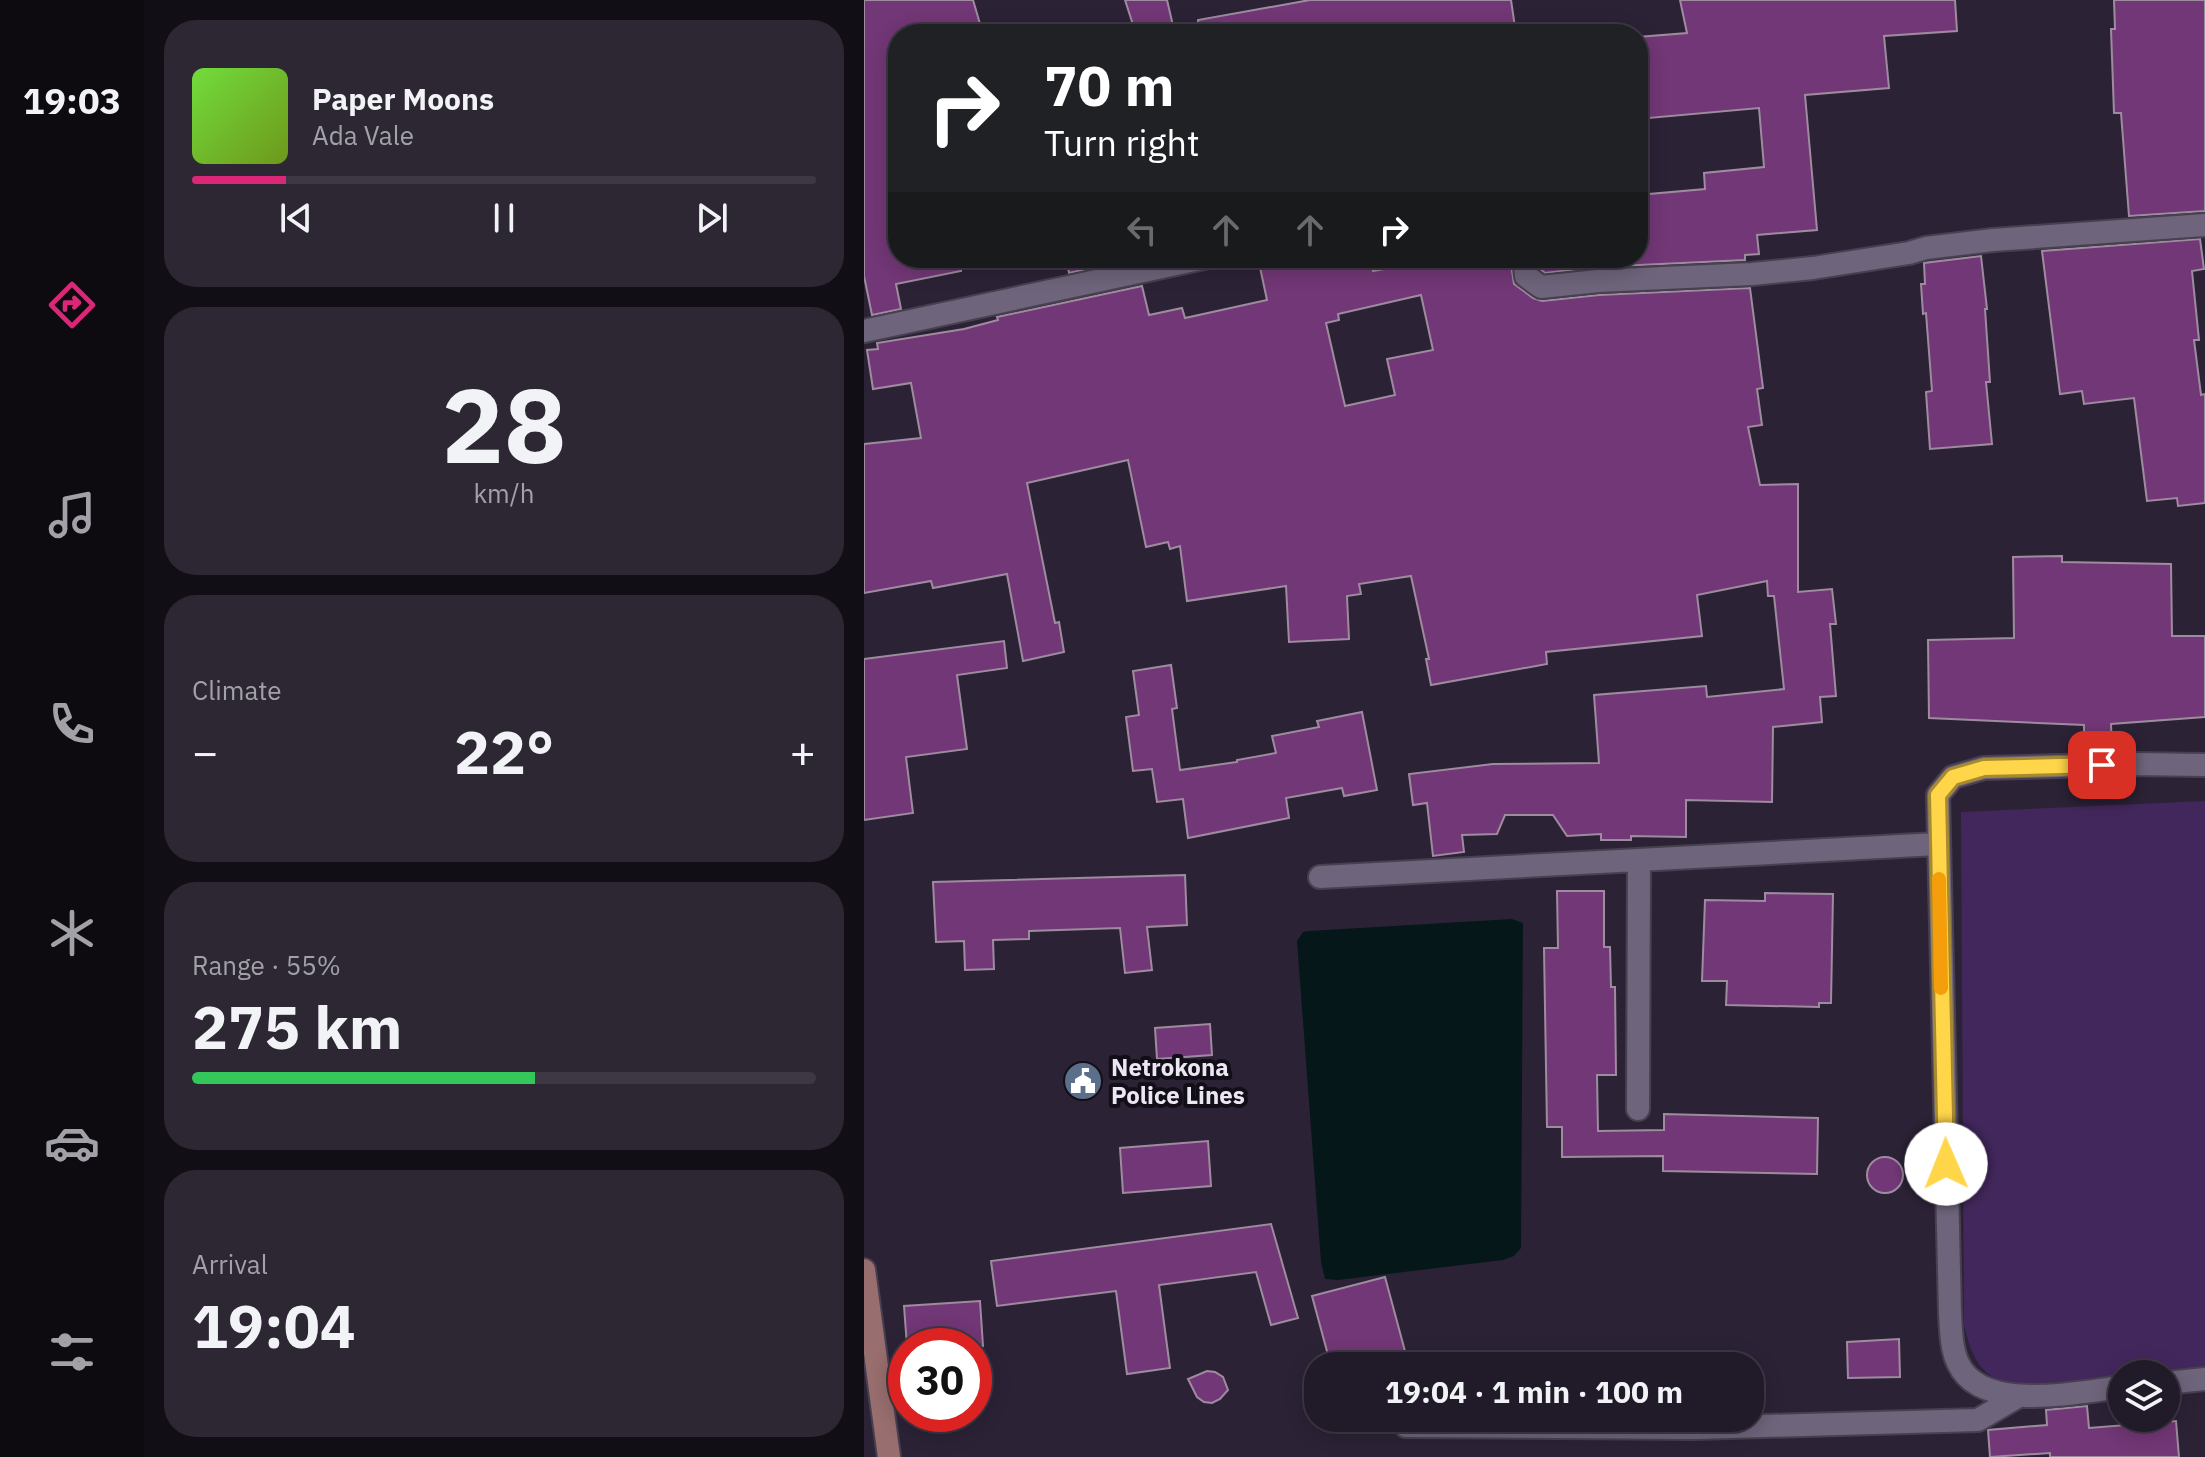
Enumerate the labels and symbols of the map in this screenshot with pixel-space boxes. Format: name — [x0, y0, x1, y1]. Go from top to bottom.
pin — [2068, 731, 2136, 799]
place label: Netrokona Police Lines — [1111, 1051, 1245, 1111]
public building icon: Netrokona Police Lines — [1062, 1060, 1104, 1102]
position arrow — [1904, 1122, 1988, 1206]
speed limit sign: 30 — [888, 1328, 992, 1432]

